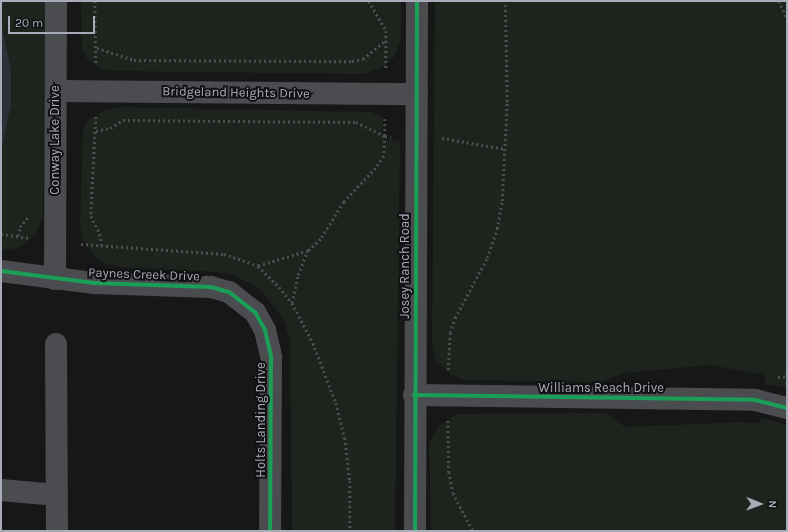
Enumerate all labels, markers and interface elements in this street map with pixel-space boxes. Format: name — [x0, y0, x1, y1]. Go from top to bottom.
scale bar — [10, 8, 97, 34]
text: 20 m — [15, 16, 43, 30]
street label: Bridgeland Heights Drive — [162, 84, 310, 102]
street label: Conway Lake Drive — [47, 85, 63, 195]
street label: Josey Ranch Road — [397, 213, 413, 319]
street label: Paynes Creek Drive — [88, 265, 200, 285]
street label: Holts Landing Drive — [253, 362, 269, 478]
street label: Williams Reach Drive — [538, 380, 664, 396]
north arrow — [740, 484, 780, 524]
text: N — [766, 500, 779, 508]

